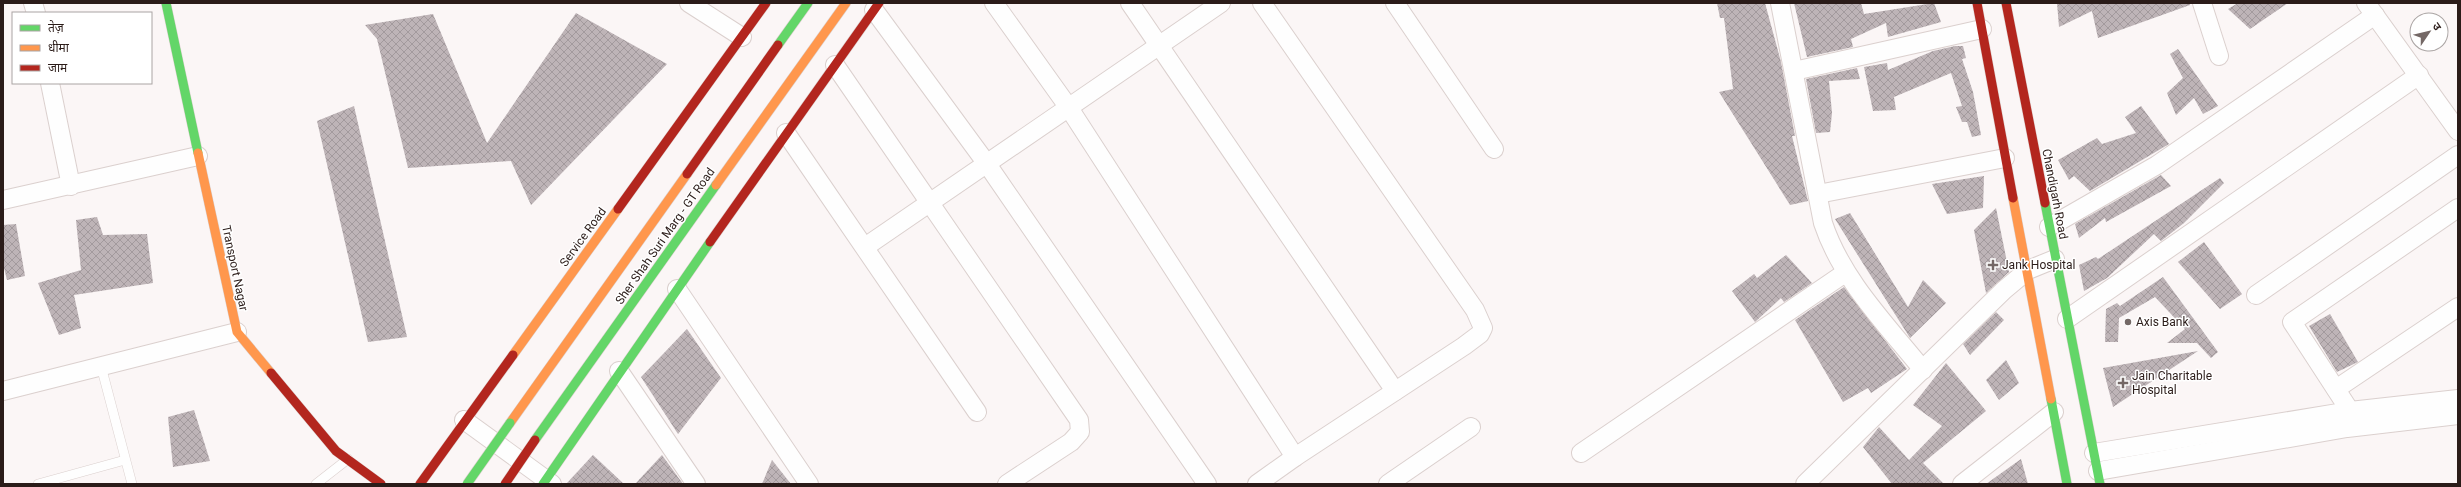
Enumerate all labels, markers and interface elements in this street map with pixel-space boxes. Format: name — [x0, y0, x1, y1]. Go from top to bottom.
legend — [12, 12, 152, 84]
north arrow — [2409, 12, 2449, 52]
text: तेज़ — [48, 20, 65, 35]
text: उ — [2430, 20, 2444, 33]
text: धीमा — [48, 40, 70, 55]
text: जाम — [48, 61, 68, 75]
street label: Chandigarh Road — [2039, 148, 2071, 240]
street label: Sher Shah Suri Marg - GT Road — [612, 165, 718, 307]
street label: Service Road — [557, 205, 609, 269]
street label: Transport Nagar — [219, 224, 251, 312]
place label: Jank Hospital — [2002, 258, 2075, 272]
marker: Jank Hospital — [1987, 259, 1999, 271]
place label: Axis Bank — [2136, 315, 2190, 329]
marker: Axis Bank — [2123, 317, 2133, 327]
place label: Jain Charitable Hospital — [2132, 369, 2212, 397]
marker: Jain Charitable Hospital — [2117, 377, 2129, 389]

